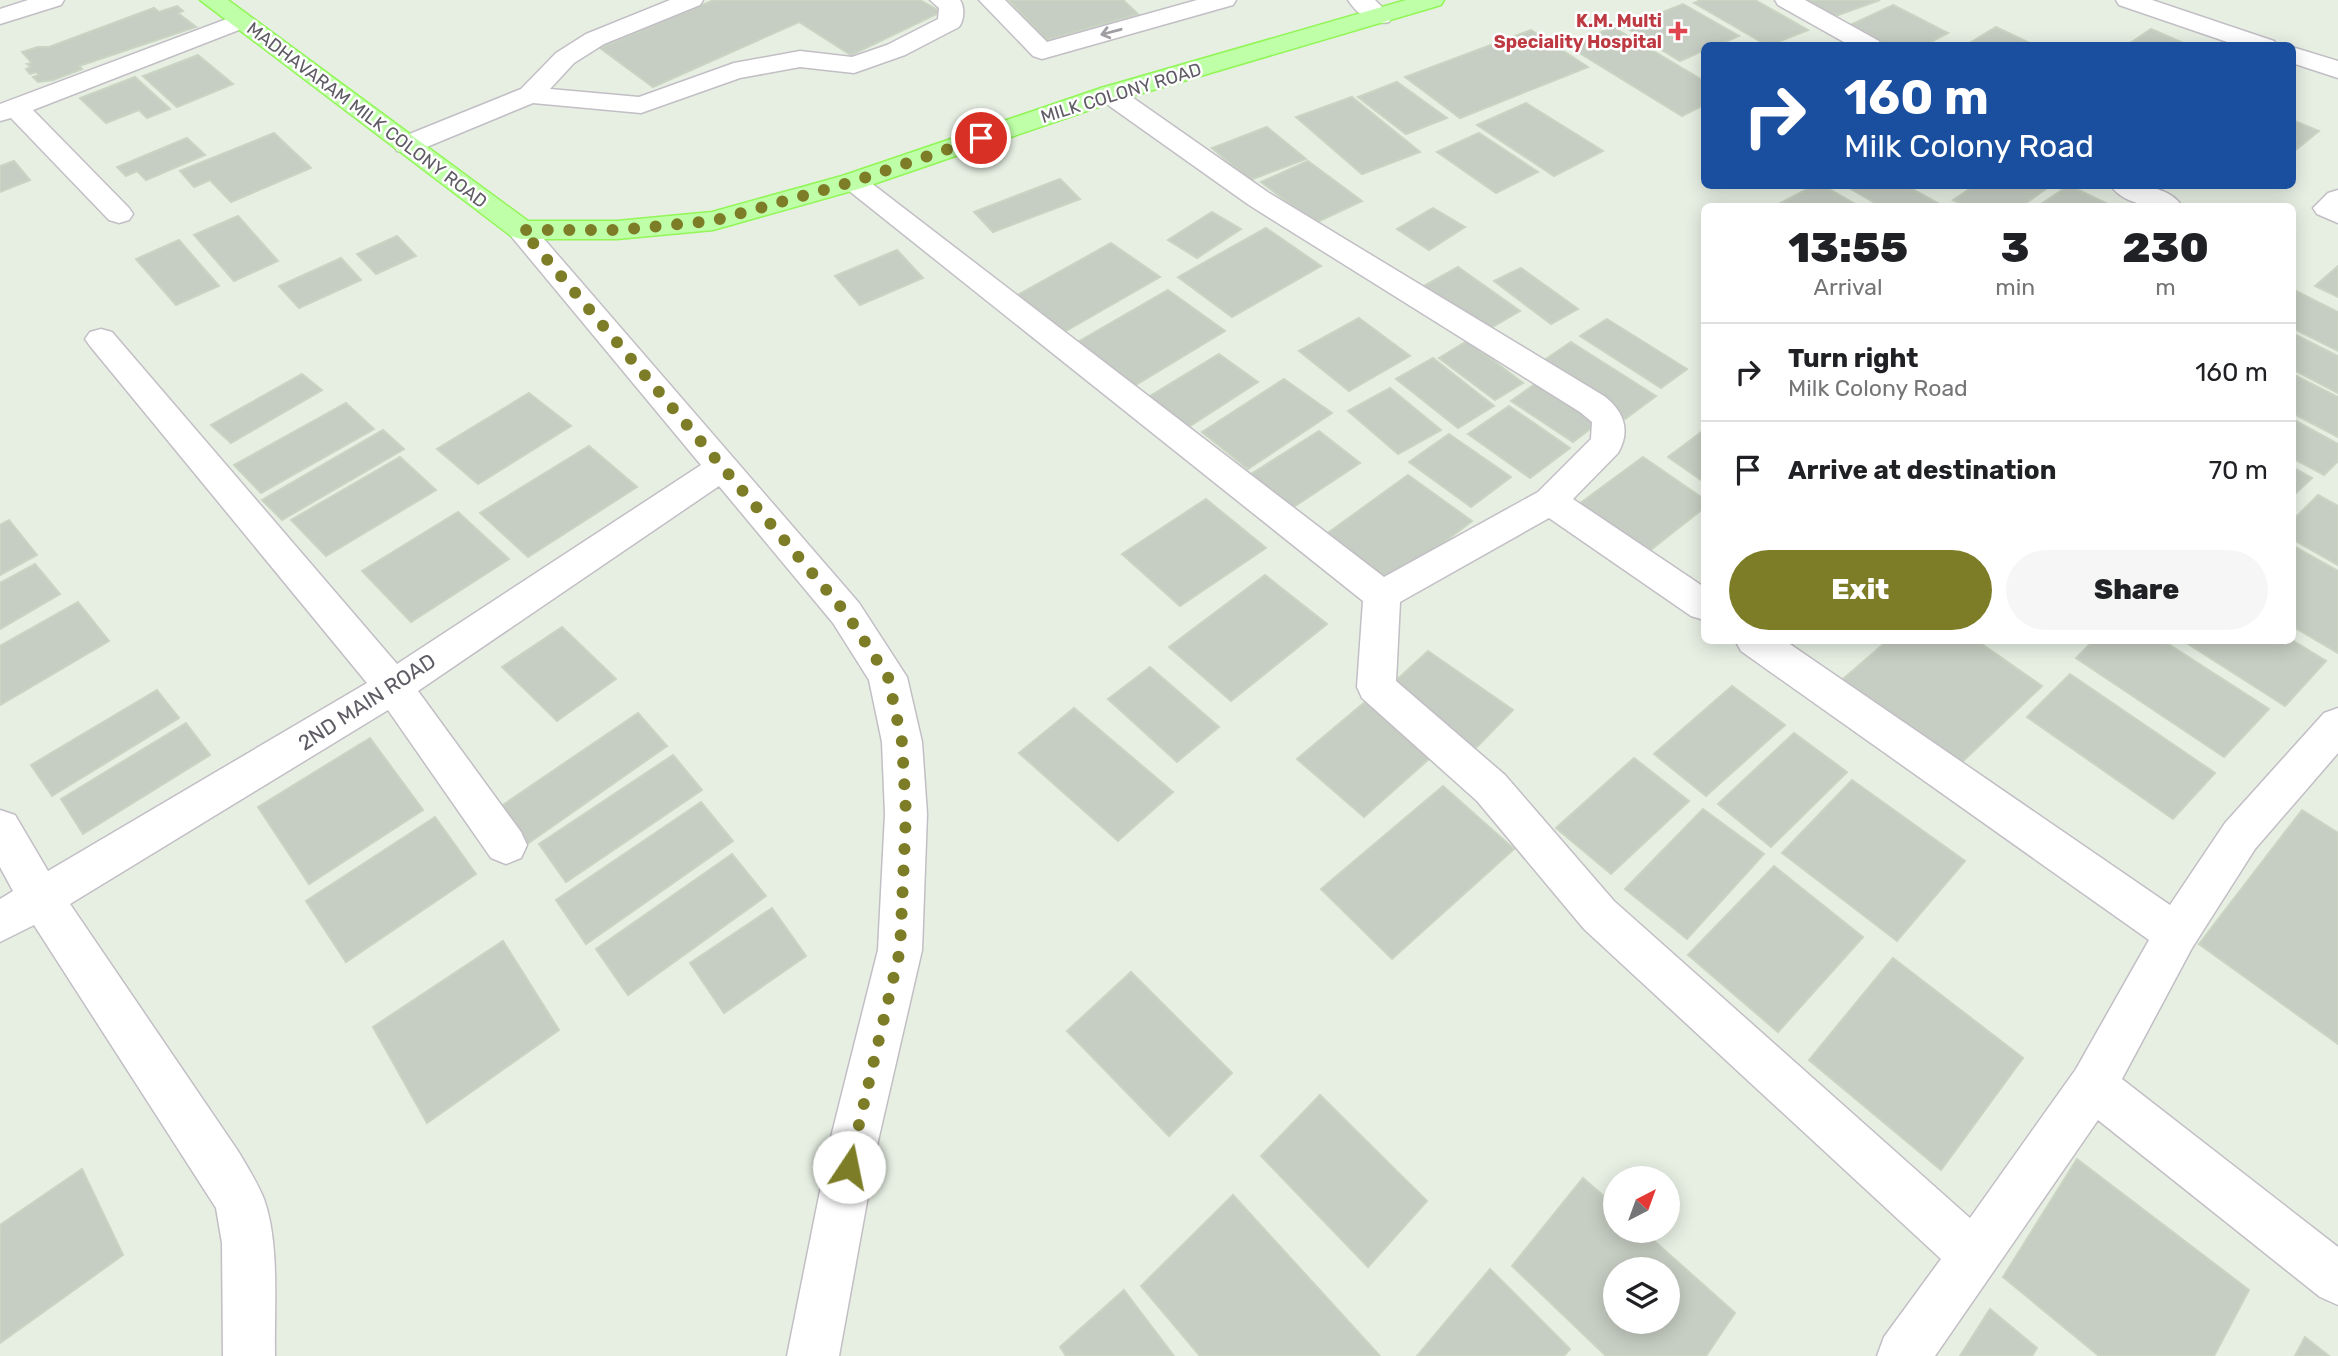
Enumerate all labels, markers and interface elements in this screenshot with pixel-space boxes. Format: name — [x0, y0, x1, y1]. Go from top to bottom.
place label: K.M. Multi Speciality Hospital — [1494, 10, 1662, 53]
street label: MADHAVARAM MILK COLONY ROAD — [242, 17, 492, 213]
marker: K.M. Multi Speciality Hospital — [1668, 21, 1688, 41]
one-way arrow — [1100, 26, 1123, 39]
street label: MILK COLONY ROAD — [1038, 58, 1204, 128]
text: 160 m — [1844, 68, 1989, 126]
icon: right — [1729, 70, 1820, 161]
pin — [951, 108, 1011, 168]
icon: arrive — [962, 119, 1000, 157]
text: Milk Colony Road — [1844, 127, 2094, 165]
text: 13:55 — [1788, 223, 1908, 273]
text: 3 — [2001, 223, 2030, 273]
text: 230 — [2122, 223, 2209, 273]
text: Arrival — [1814, 273, 1883, 301]
text: min — [1995, 273, 2035, 301]
text: m — [2155, 273, 2176, 301]
text: Turn right — [1788, 343, 1918, 374]
icon: right — [1729, 353, 1767, 391]
text: 160 m — [2195, 357, 2268, 388]
text: Milk Colony Road — [1788, 374, 1968, 402]
icon: arrive — [1729, 451, 1767, 489]
text: Arrive at destination — [1788, 455, 2056, 486]
text: 70 m — [2209, 455, 2268, 486]
button: Exit — [1729, 550, 1992, 630]
button: Share — [2006, 550, 2268, 630]
street label: 2ND MAIN ROAD — [293, 648, 440, 755]
position arrow — [812, 1130, 886, 1204]
north arrow — [1603, 1166, 1680, 1242]
map controls — [1603, 1166, 1680, 1334]
button: layers — [1603, 1257, 1680, 1334]

